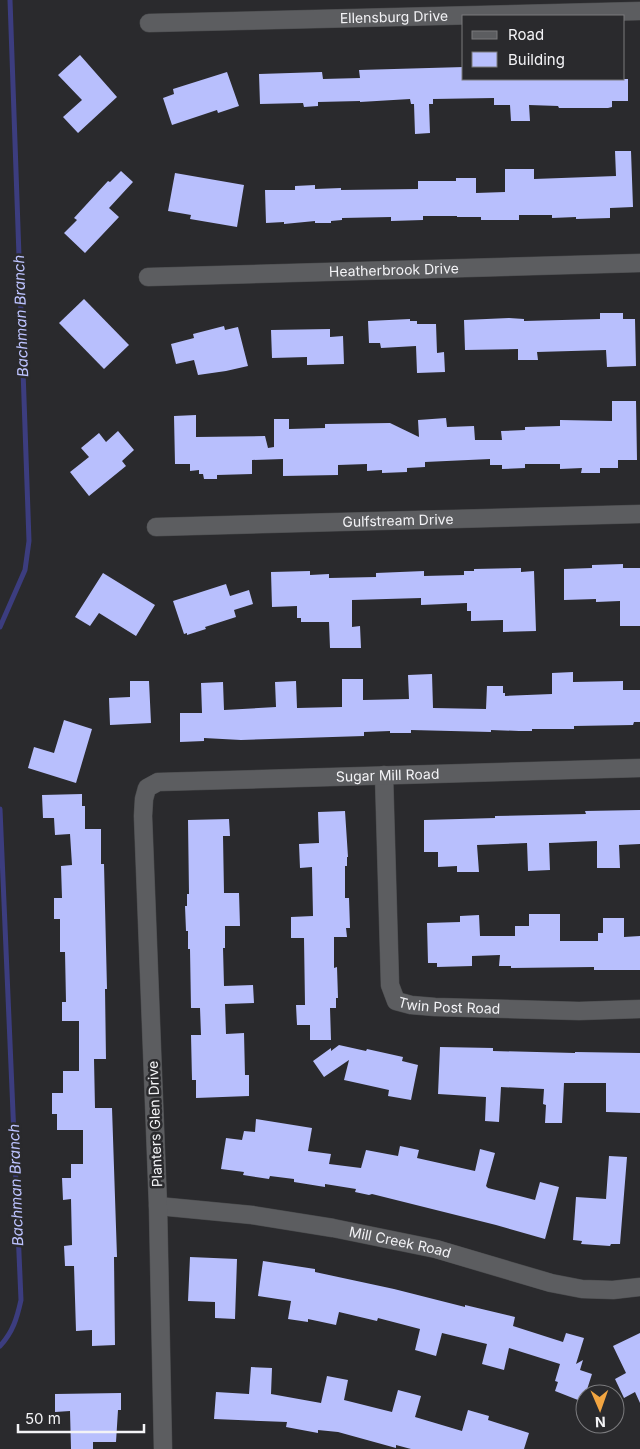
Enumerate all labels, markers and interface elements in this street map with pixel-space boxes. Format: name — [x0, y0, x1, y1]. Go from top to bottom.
street label: Ellensburg Drive — [340, 7, 448, 26]
legend — [462, 15, 625, 80]
text: Road — [508, 25, 544, 44]
text: Building — [508, 50, 565, 69]
water label: Bachman Branch — [9, 254, 32, 378]
street label: Heatherbrook Drive — [329, 259, 459, 280]
street label: Gulfstream Drive — [342, 510, 454, 530]
street label: Sugar Mill Road — [336, 765, 440, 785]
street label: Twin Post Road — [397, 993, 501, 1017]
street label: Planters Glen Drive — [144, 1060, 165, 1188]
water label: Bachman Branch — [4, 1123, 27, 1247]
street label: Mill Creek Road — [348, 1223, 453, 1261]
north arrow — [575, 1384, 625, 1434]
scale bar — [18, 1402, 144, 1434]
text: 50 m — [25, 1409, 61, 1428]
text: N — [595, 1414, 606, 1431]

